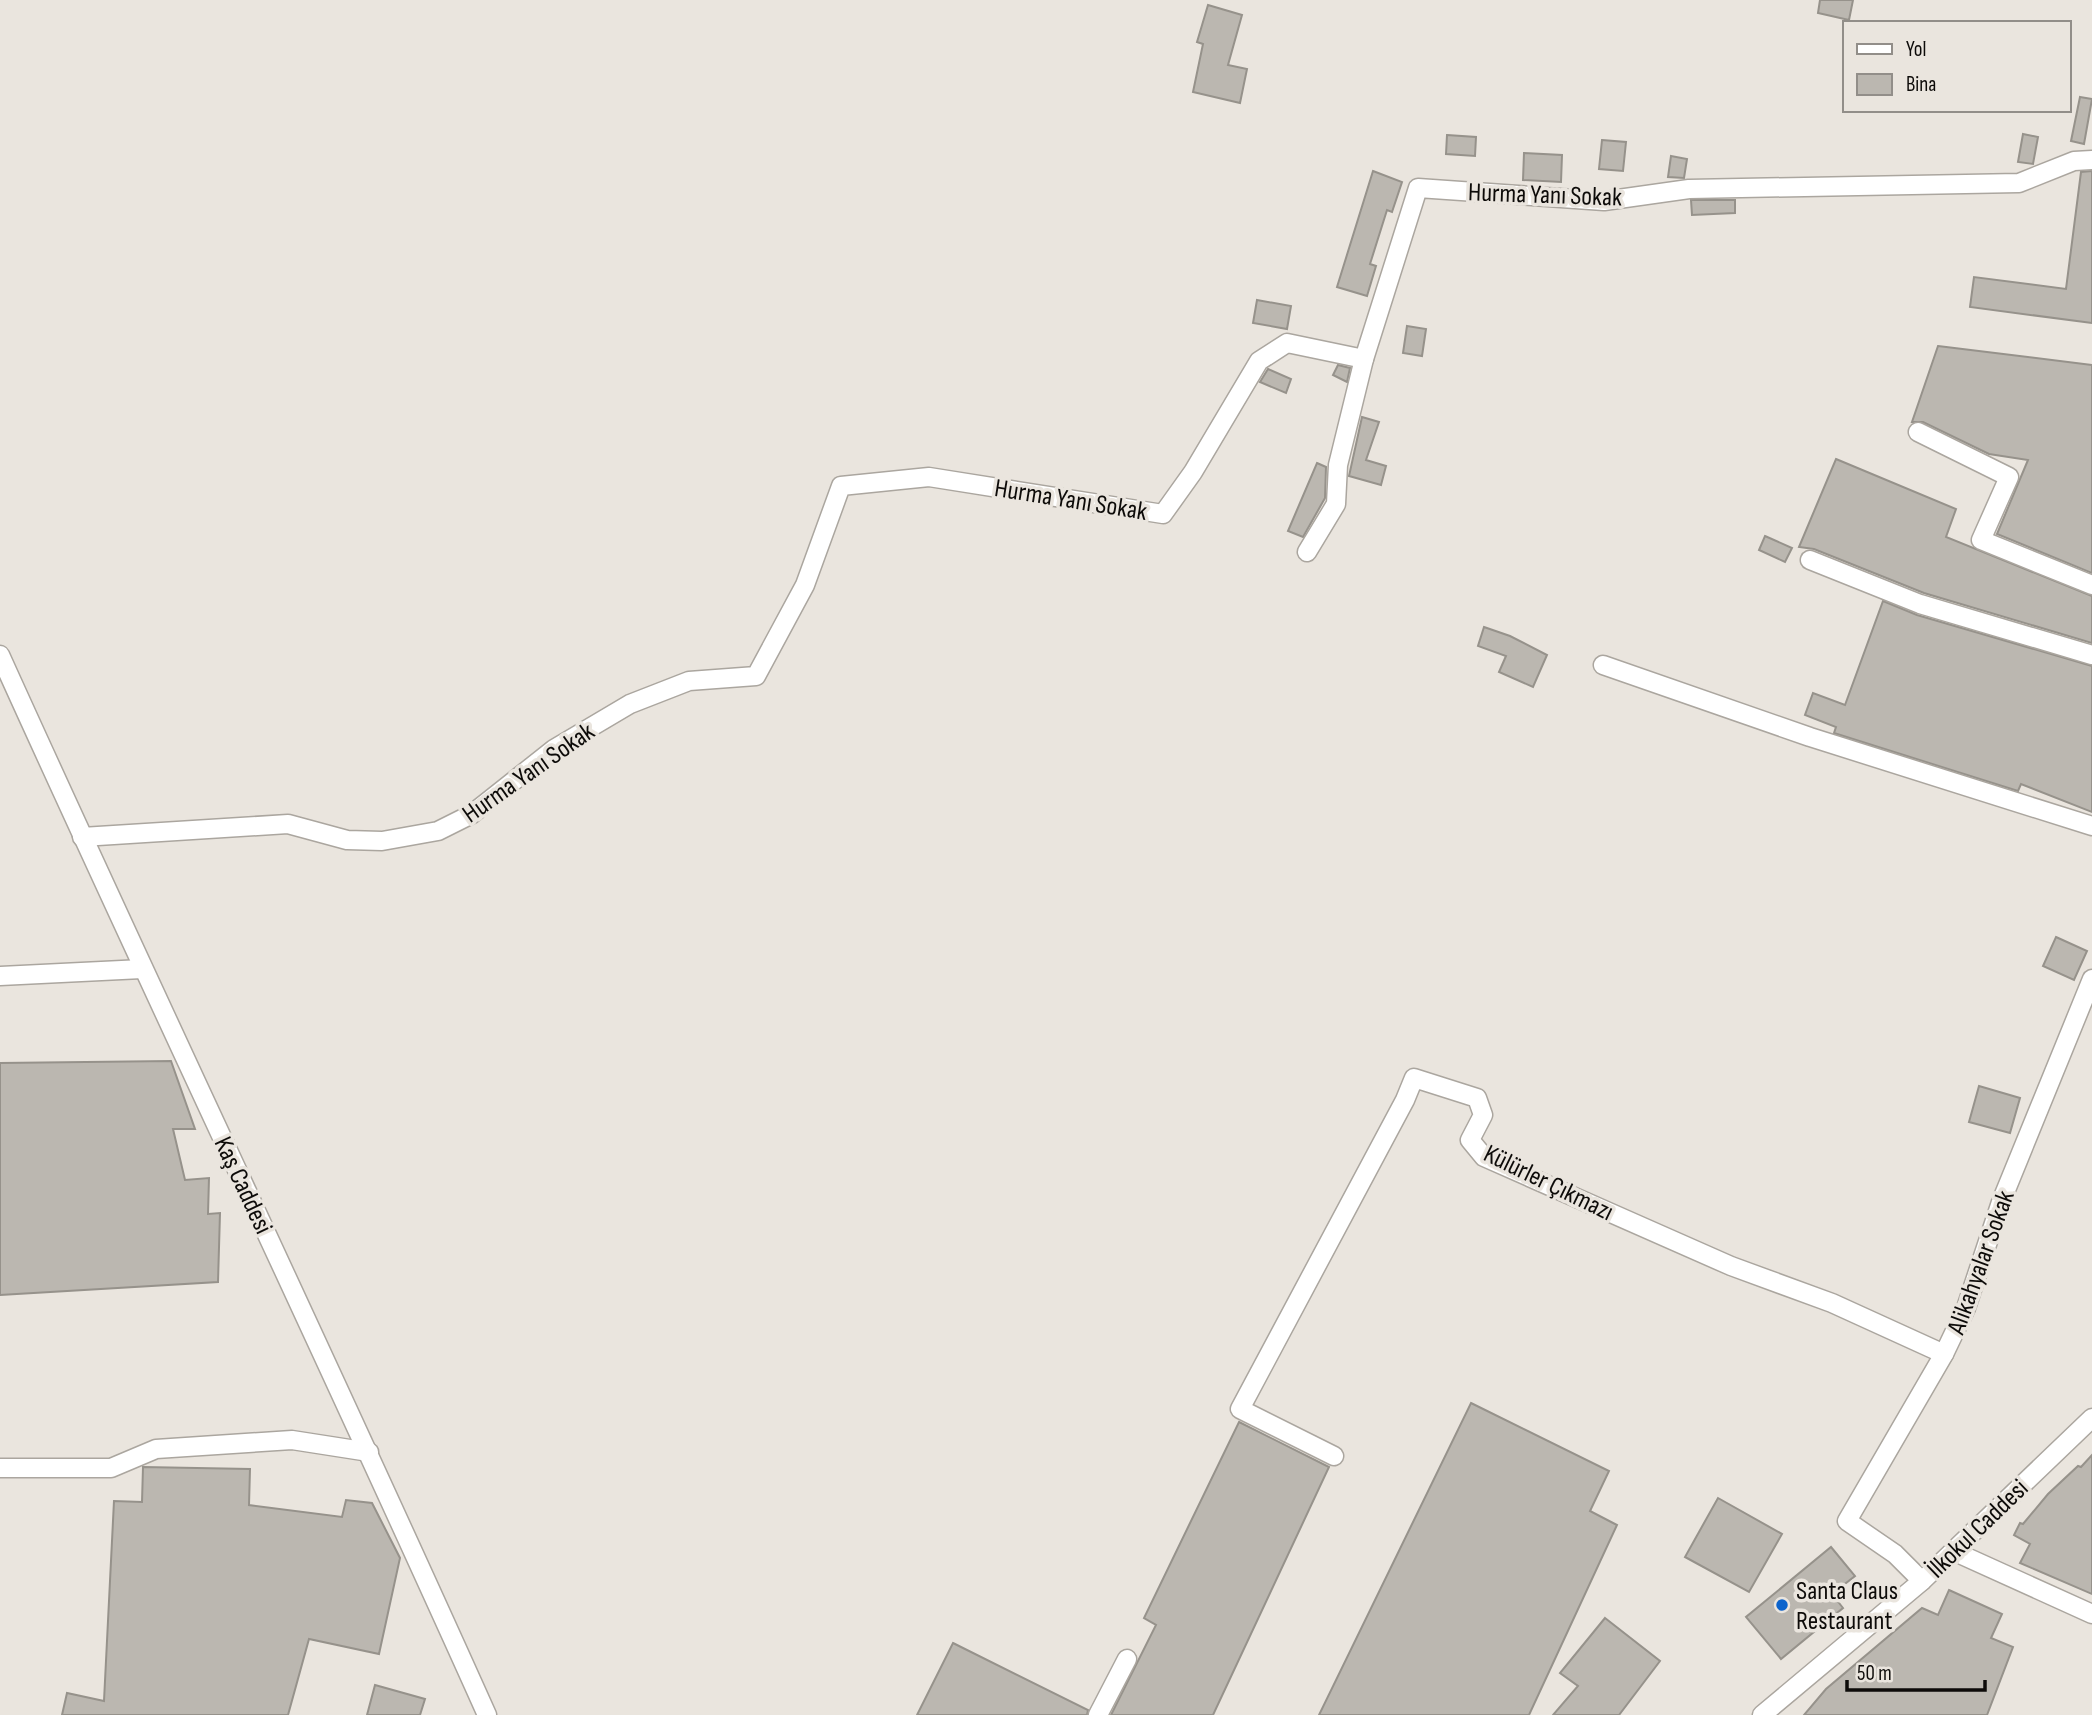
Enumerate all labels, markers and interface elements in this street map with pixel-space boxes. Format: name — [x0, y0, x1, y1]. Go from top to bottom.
legend — [1843, 21, 2071, 112]
text: Yol — [1906, 37, 1926, 62]
text: Bina — [1906, 72, 1936, 97]
street label: Hurma Yanı Sokak — [1467, 177, 1623, 214]
street label: Hurma Yanı Sokak — [992, 473, 1149, 528]
street label: Hurma Yanı Sokak — [457, 716, 601, 830]
street label: Kaş Caddesi — [207, 1132, 279, 1239]
street label: Külürler Çıkmazı — [1478, 1139, 1618, 1228]
street label: Alikahyalar Sokak — [1941, 1186, 2022, 1340]
street label: İlkokul Caddesi — [1921, 1473, 2035, 1585]
place label: Santa Claus Restaurant — [1796, 1576, 1898, 1637]
marker: Santa Claus Restaurant — [1774, 1597, 1790, 1613]
scale bar — [1847, 1648, 1985, 1692]
text: 50 m — [1857, 1661, 1892, 1686]

